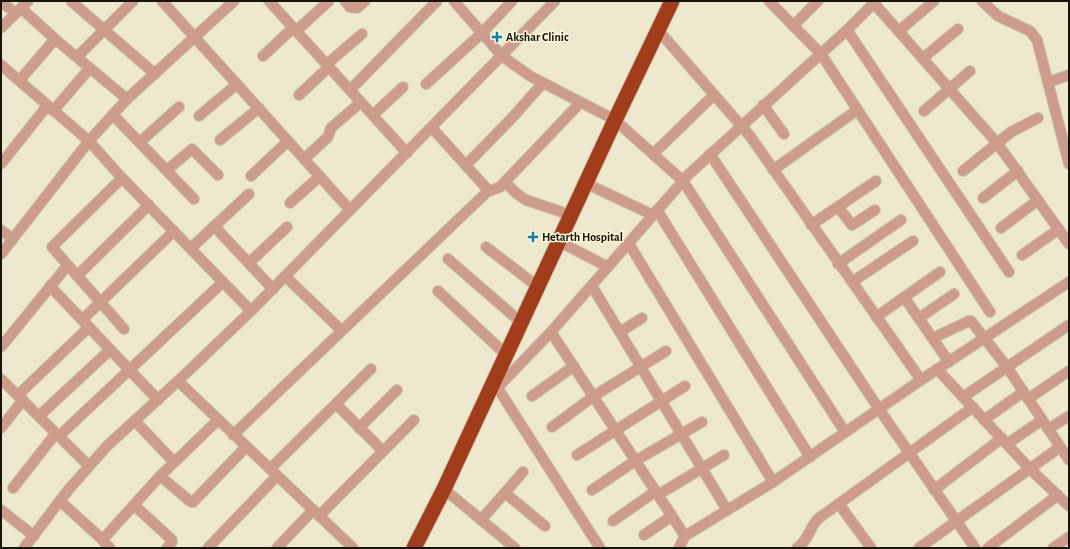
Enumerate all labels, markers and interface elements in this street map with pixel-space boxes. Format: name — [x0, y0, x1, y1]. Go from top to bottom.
marker: Akshar Clinic — [491, 31, 503, 43]
place label: Akshar Clinic — [506, 31, 569, 43]
marker: Hetarth Hospital — [527, 231, 539, 243]
place label: Hetarth Hospital — [542, 231, 623, 243]

